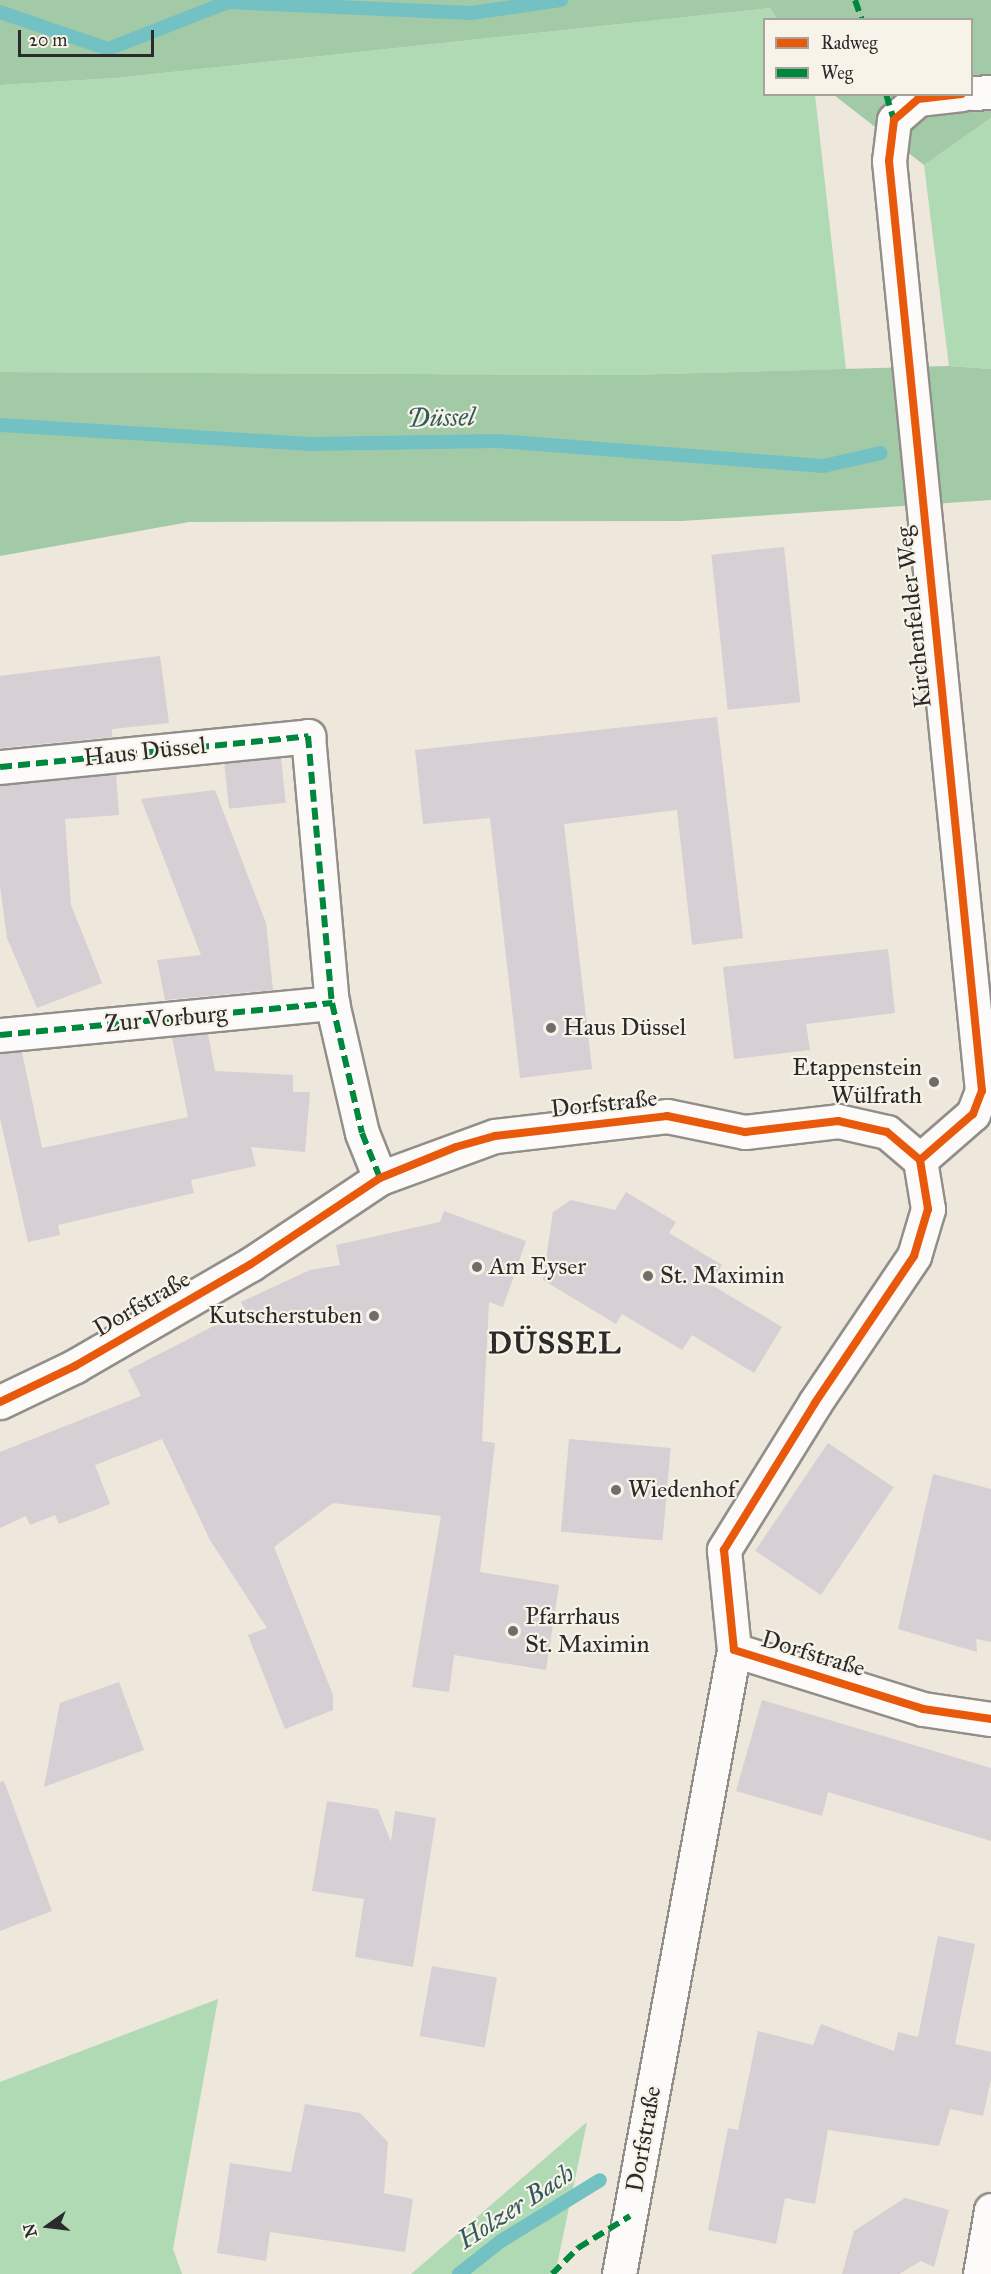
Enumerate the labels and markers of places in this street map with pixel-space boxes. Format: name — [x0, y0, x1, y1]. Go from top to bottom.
place label: Haus Düssel — [563, 1014, 686, 1042]
marker: Haus Düssel — [544, 1021, 558, 1035]
place label: Etappenstein Wülfrath — [792, 1054, 922, 1110]
marker: Etappenstein Wülfrath — [927, 1075, 941, 1089]
place label: Am Eyser — [489, 1253, 586, 1281]
marker: Am Eyser — [470, 1260, 484, 1274]
place label: St. Maximin — [660, 1262, 784, 1290]
marker: St. Maximin — [641, 1269, 655, 1283]
place label: Kutscherstuben — [208, 1302, 362, 1330]
marker: Kutscherstuben — [367, 1309, 381, 1323]
place label: Wiedenhof — [628, 1476, 736, 1504]
marker: Wiedenhof — [609, 1483, 623, 1497]
place label: Pfarrhaus St. Maximin — [525, 1603, 649, 1659]
marker: Pfarrhaus St. Maximin — [506, 1624, 520, 1638]

